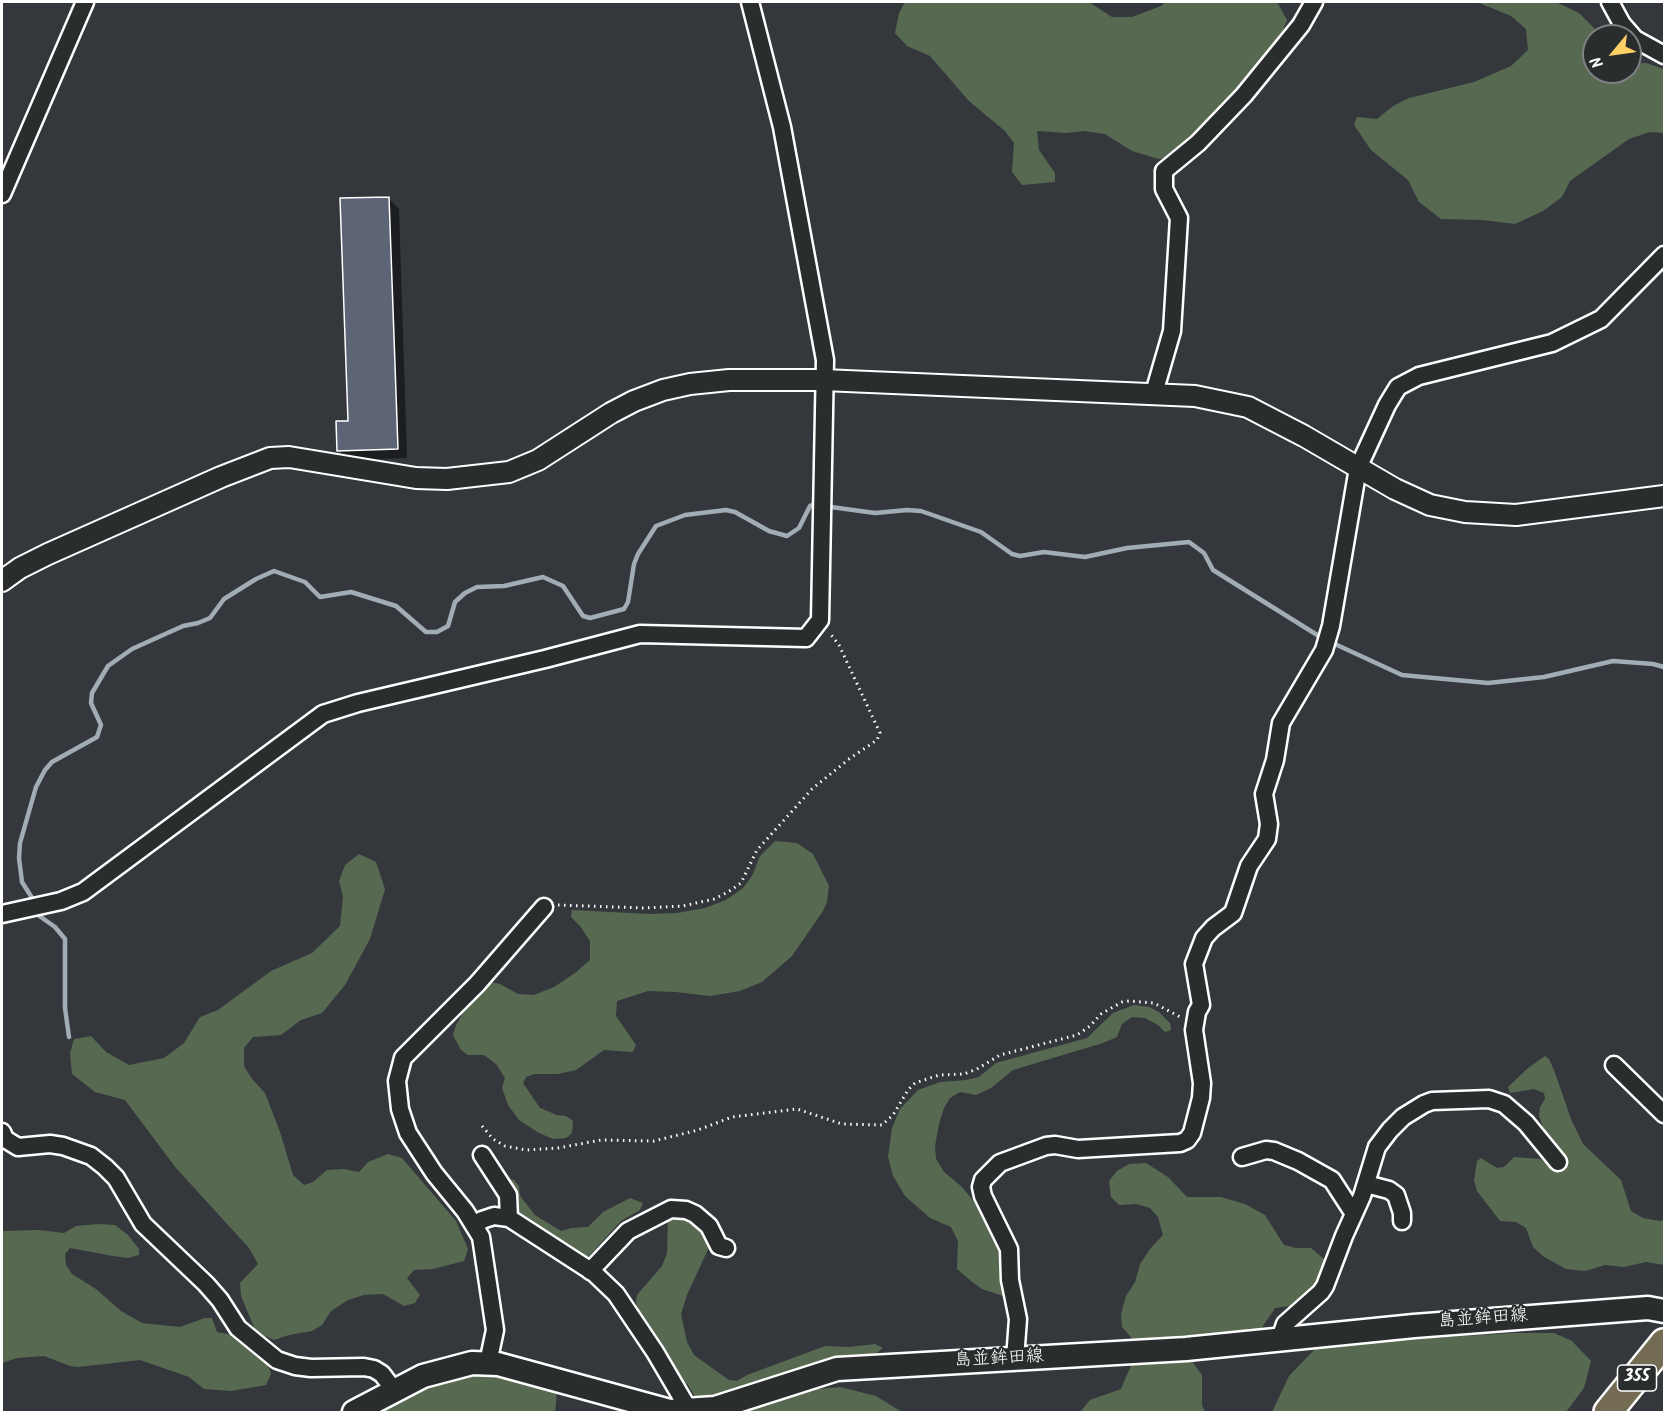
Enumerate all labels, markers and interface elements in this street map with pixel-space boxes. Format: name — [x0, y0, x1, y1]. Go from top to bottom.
north arrow — [1582, 24, 1642, 84]
text: N — [1584, 52, 1611, 72]
street label: 島並鉾田線 — [1437, 1306, 1529, 1334]
street label: 島並鉾田線 — [953, 1347, 1045, 1373]
road number: 355 — [1618, 1365, 1656, 1391]

